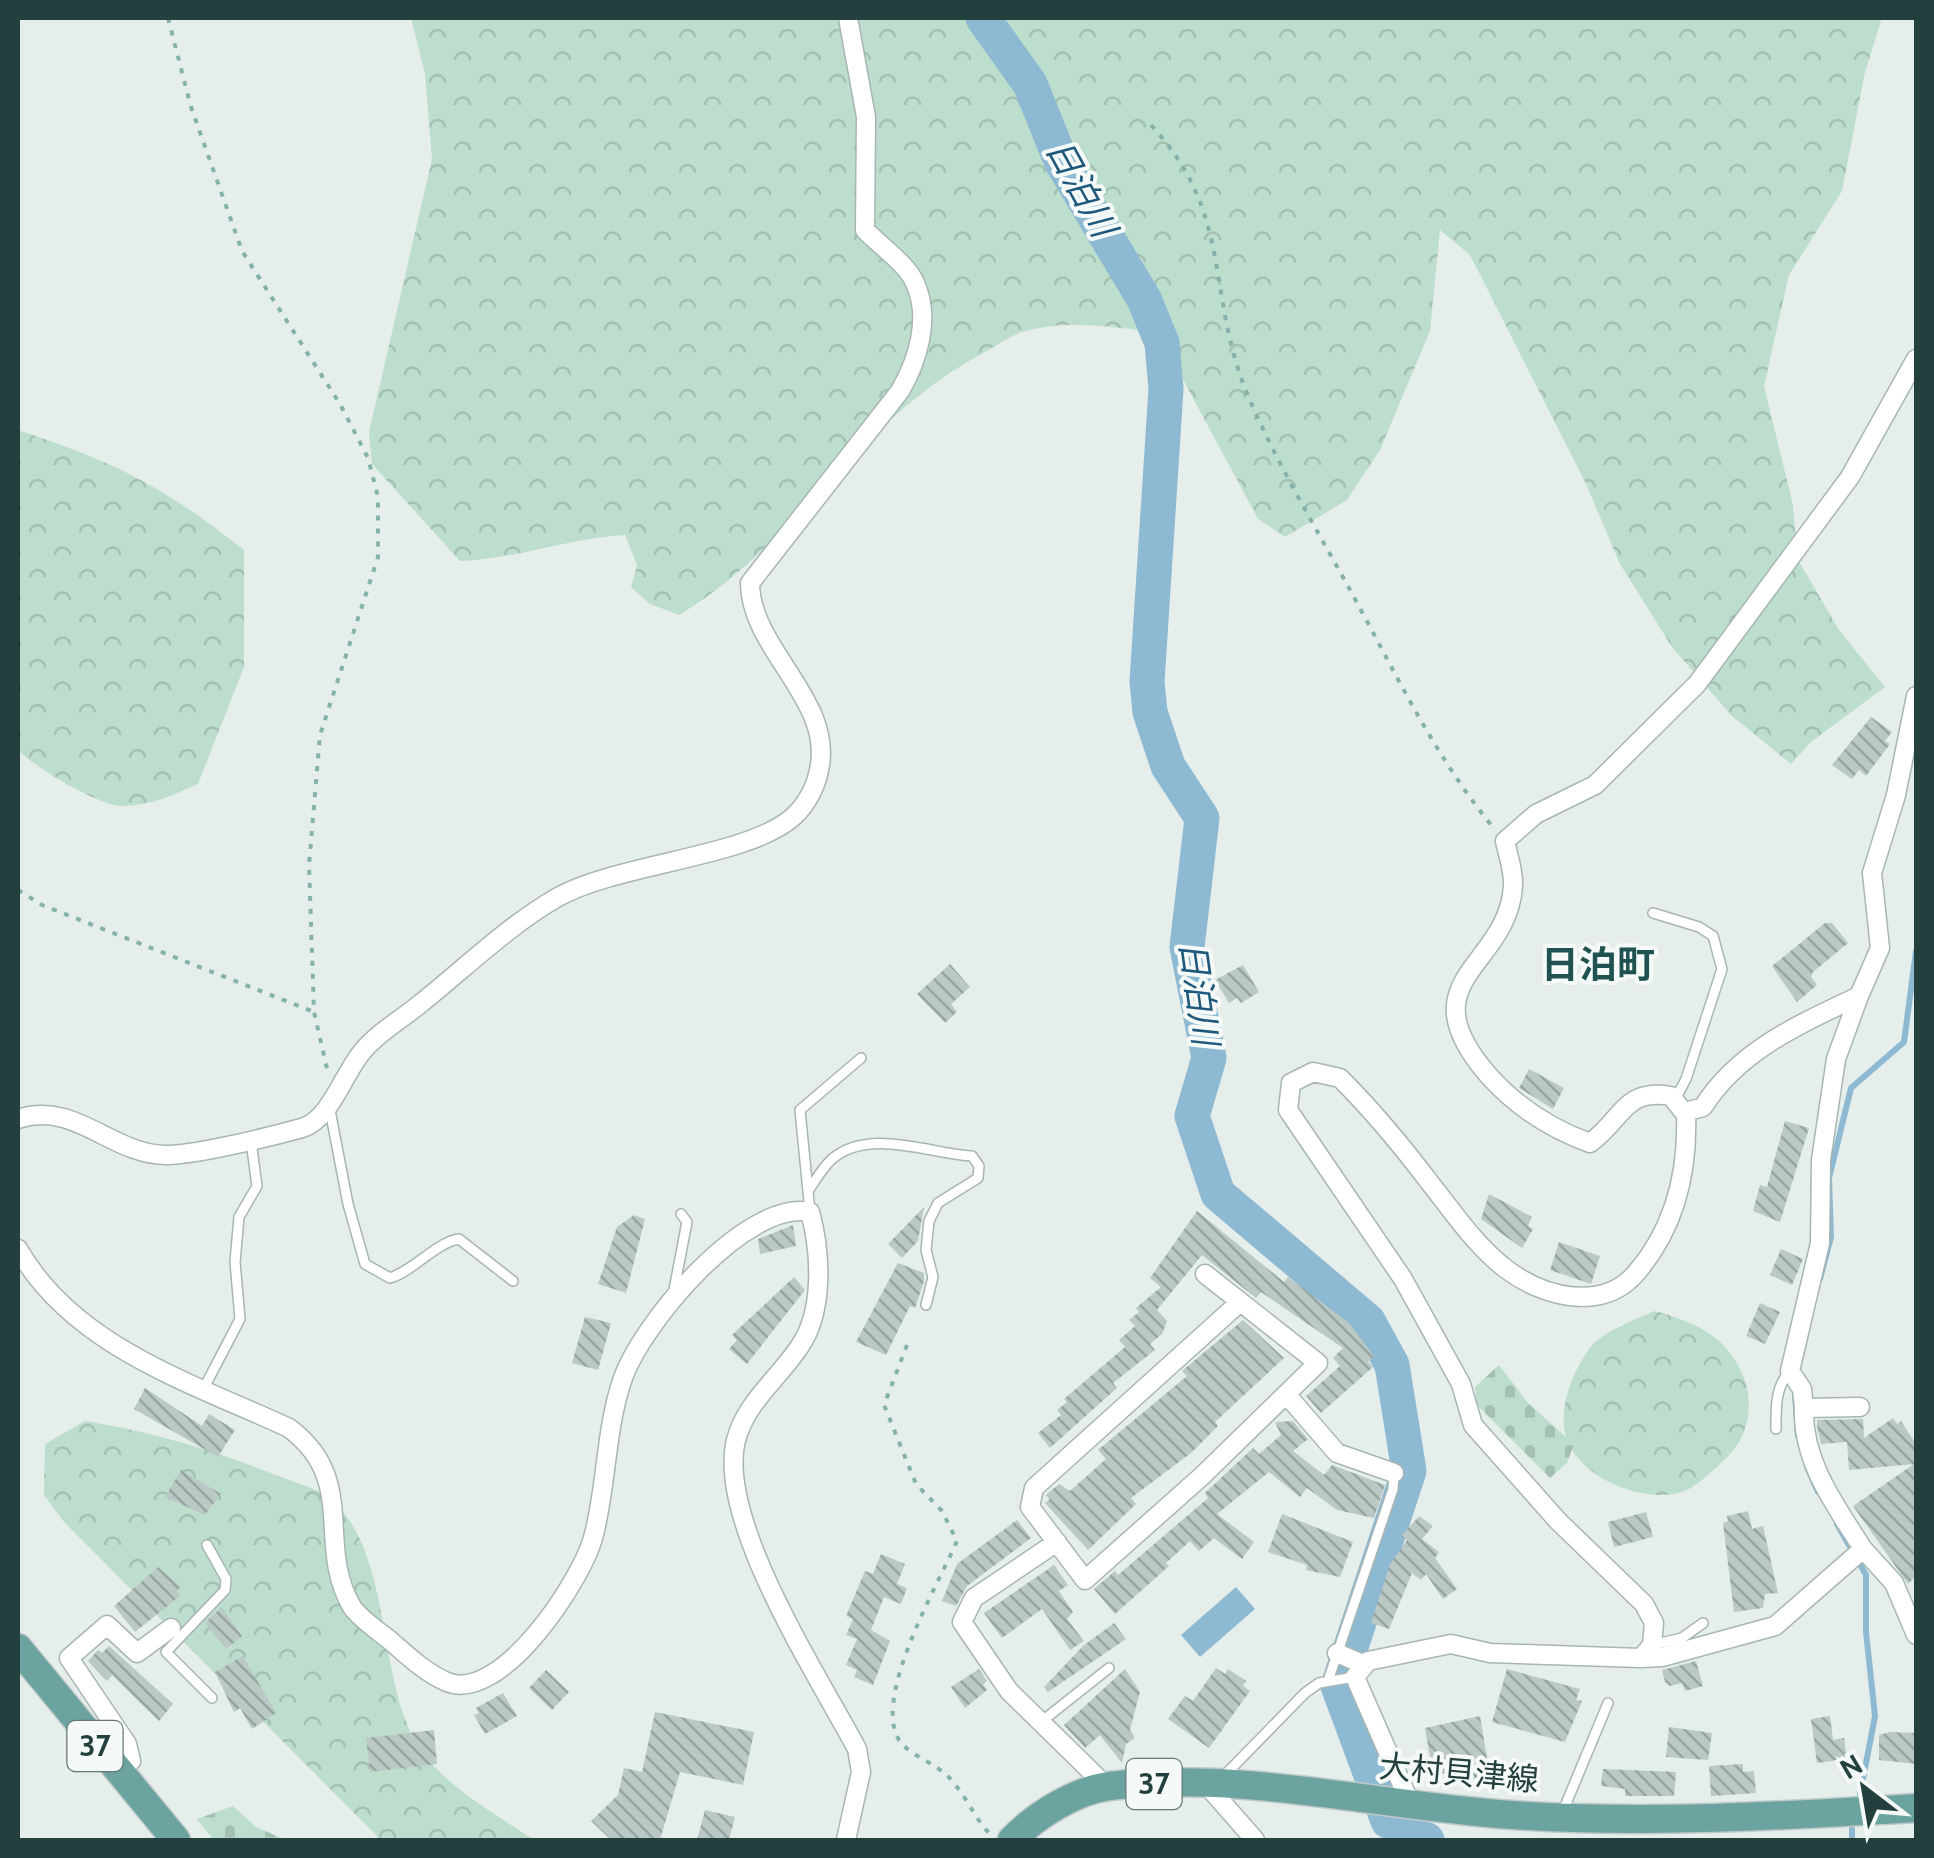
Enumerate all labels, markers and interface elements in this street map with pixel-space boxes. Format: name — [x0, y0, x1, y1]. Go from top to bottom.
water label: 日泊川 — [1037, 131, 1128, 248]
water label: 日泊川 — [1171, 938, 1229, 1052]
district label: 日泊町 — [1541, 941, 1655, 988]
road number: 37 — [68, 1721, 122, 1771]
north arrow — [1814, 1738, 1914, 1838]
street label: 大村貝津線 — [1378, 1746, 1540, 1799]
text: N — [1834, 1747, 1868, 1786]
road number: 37 — [1126, 1759, 1182, 1809]

